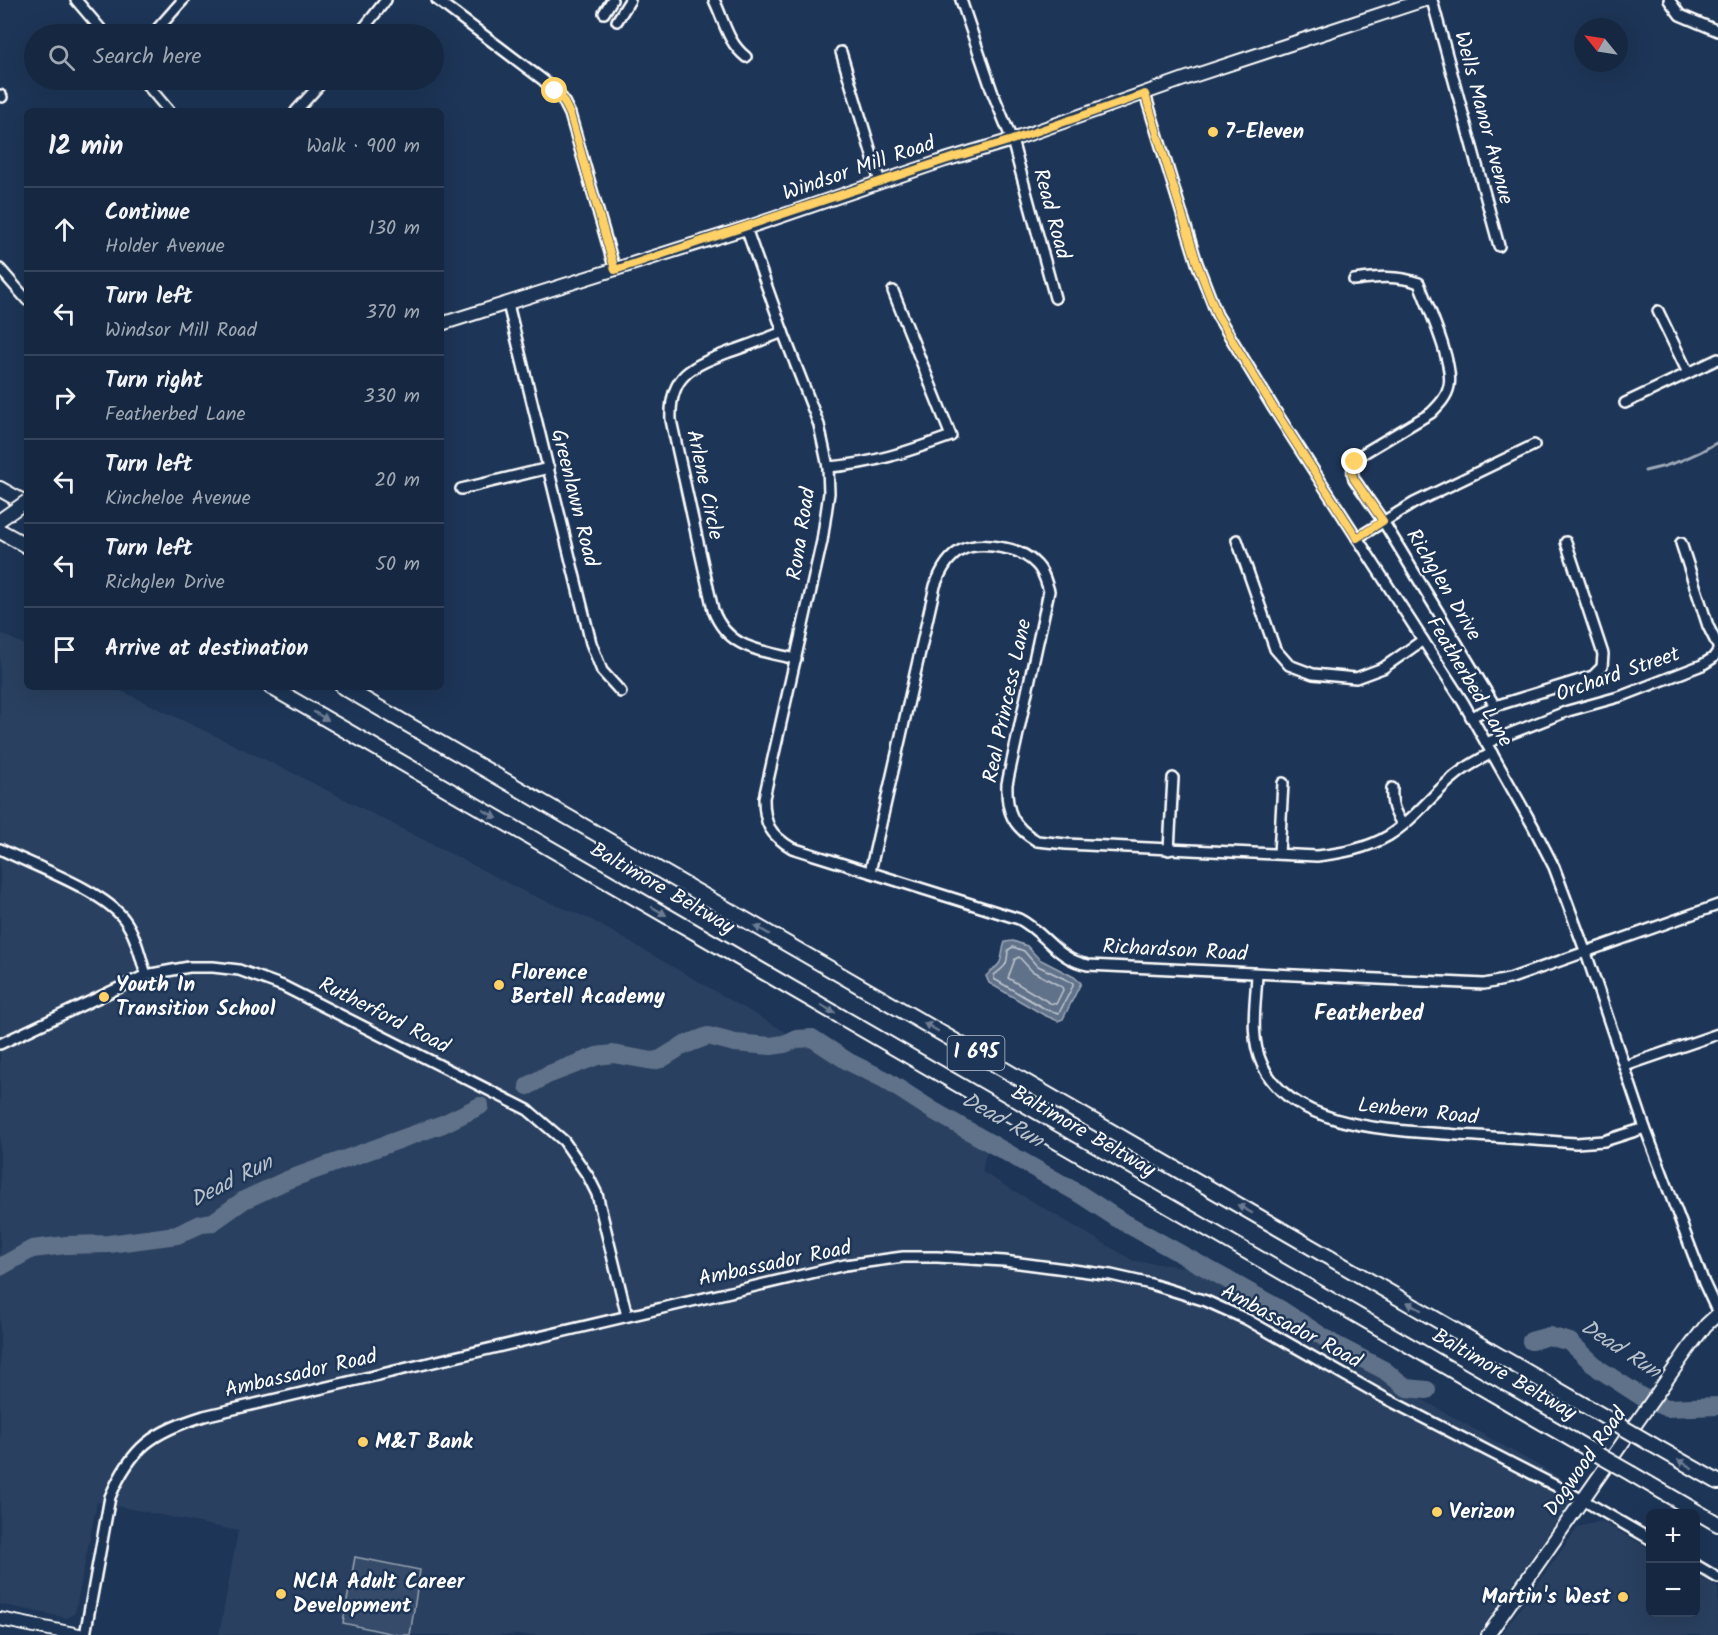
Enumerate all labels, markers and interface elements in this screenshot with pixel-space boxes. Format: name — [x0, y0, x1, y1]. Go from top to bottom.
north arrow — [1574, 18, 1628, 72]
search box — [24, 24, 444, 90]
street label: Wells Manor Avenue — [1444, 28, 1522, 209]
text: Search here — [93, 40, 201, 75]
icon: search — [45, 41, 78, 74]
route start — [541, 77, 567, 103]
place label: 7-Eleven — [1225, 116, 1304, 149]
marker: 7-Eleven — [1206, 125, 1220, 139]
text: 12 min — [48, 126, 123, 168]
street label: Windsor Mill Road — [778, 127, 940, 211]
text: Walk · 900 m — [306, 131, 420, 163]
street label: Read Road — [1023, 165, 1079, 263]
text: Continue — [105, 196, 190, 231]
icon: ahead — [48, 213, 81, 246]
text: 130 m — [368, 213, 420, 245]
text: Holder Avenue — [105, 231, 225, 263]
text: Turn left — [105, 280, 192, 315]
icon: left — [48, 297, 81, 330]
text: 370 m — [365, 297, 420, 329]
text: Windsor Mill Road — [105, 315, 257, 347]
text: Turn right — [105, 364, 203, 399]
icon: right — [48, 381, 81, 414]
text: 330 m — [363, 381, 420, 413]
text: Featherbed Lane — [105, 399, 245, 431]
street label: Greenlawn Road — [541, 426, 607, 571]
street label: Arlene Circle — [676, 427, 732, 544]
text: Turn left — [105, 448, 192, 483]
route end — [1341, 448, 1367, 474]
icon: left — [48, 465, 81, 498]
text: 20 m — [374, 465, 420, 497]
text: Kincheloe Avenue — [105, 483, 251, 515]
street label: Rona Road — [778, 485, 826, 583]
street label: Richglen Drive — [1396, 523, 1490, 648]
text: Turn left — [105, 532, 192, 567]
icon: left — [48, 549, 81, 582]
text: 50 m — [375, 549, 420, 581]
text: Richglen Drive — [105, 567, 225, 599]
street label: Featherbed Lane — [1417, 610, 1521, 754]
street label: Real Princess Lane — [975, 615, 1042, 786]
text: Arrive at destination — [105, 632, 308, 667]
icon: arrive — [48, 633, 81, 666]
street label: Orchard Street — [1551, 638, 1685, 712]
one-way arrow — [313, 711, 329, 722]
one-way arrow — [482, 809, 499, 819]
street label: Baltimore Beltway — [583, 834, 741, 944]
one-way arrow — [651, 906, 667, 917]
one-way arrow — [754, 924, 770, 935]
street label: Richardson Road — [1102, 931, 1249, 971]
place label: Florence Bertell Academy — [511, 957, 665, 1014]
place label: Youth In Transition School — [116, 969, 276, 1026]
street label: Rutherford Road — [313, 969, 456, 1064]
marker: Florence Bertell Academy — [492, 978, 506, 992]
marker: Youth In Transition School — [97, 990, 111, 1004]
district label: Featherbed — [1314, 997, 1425, 1032]
one-way arrow — [820, 1004, 837, 1014]
one-way arrow — [922, 1022, 939, 1032]
road number: I 695 — [948, 1036, 1004, 1070]
street label: Baltimore Beltway — [1004, 1077, 1162, 1187]
water label: Dead Run — [955, 1084, 1051, 1160]
street label: Lenbern Road — [1356, 1089, 1481, 1135]
water label: Dead Run — [184, 1145, 282, 1218]
one-way arrow — [1236, 1204, 1253, 1214]
street label: Ambassador Road — [695, 1232, 855, 1296]
street label: Ambassador Road — [1215, 1276, 1368, 1378]
one-way arrow — [1406, 1301, 1422, 1312]
water label: Dead Run — [1573, 1311, 1669, 1390]
street label: Baltimore Beltway — [1425, 1320, 1583, 1430]
street label: Ambassador Road — [221, 1340, 381, 1408]
street label: Dogwood Road — [1536, 1400, 1636, 1524]
place label: M&T Bank — [375, 1426, 473, 1459]
marker: M&T Bank — [356, 1435, 370, 1449]
one-way arrow — [1677, 1458, 1693, 1469]
place label: Verizon — [1449, 1496, 1515, 1529]
marker: Verizon — [1430, 1505, 1444, 1519]
map controls — [1646, 1509, 1700, 1617]
button: + — [1646, 1509, 1700, 1563]
button: − — [1646, 1563, 1700, 1617]
place label: NCIA Adult Career Development — [293, 1566, 466, 1623]
place label: Martin's West — [1482, 1581, 1612, 1614]
marker: NCIA Adult Career Development — [274, 1587, 288, 1601]
marker: Martin's West — [1616, 1590, 1630, 1604]

